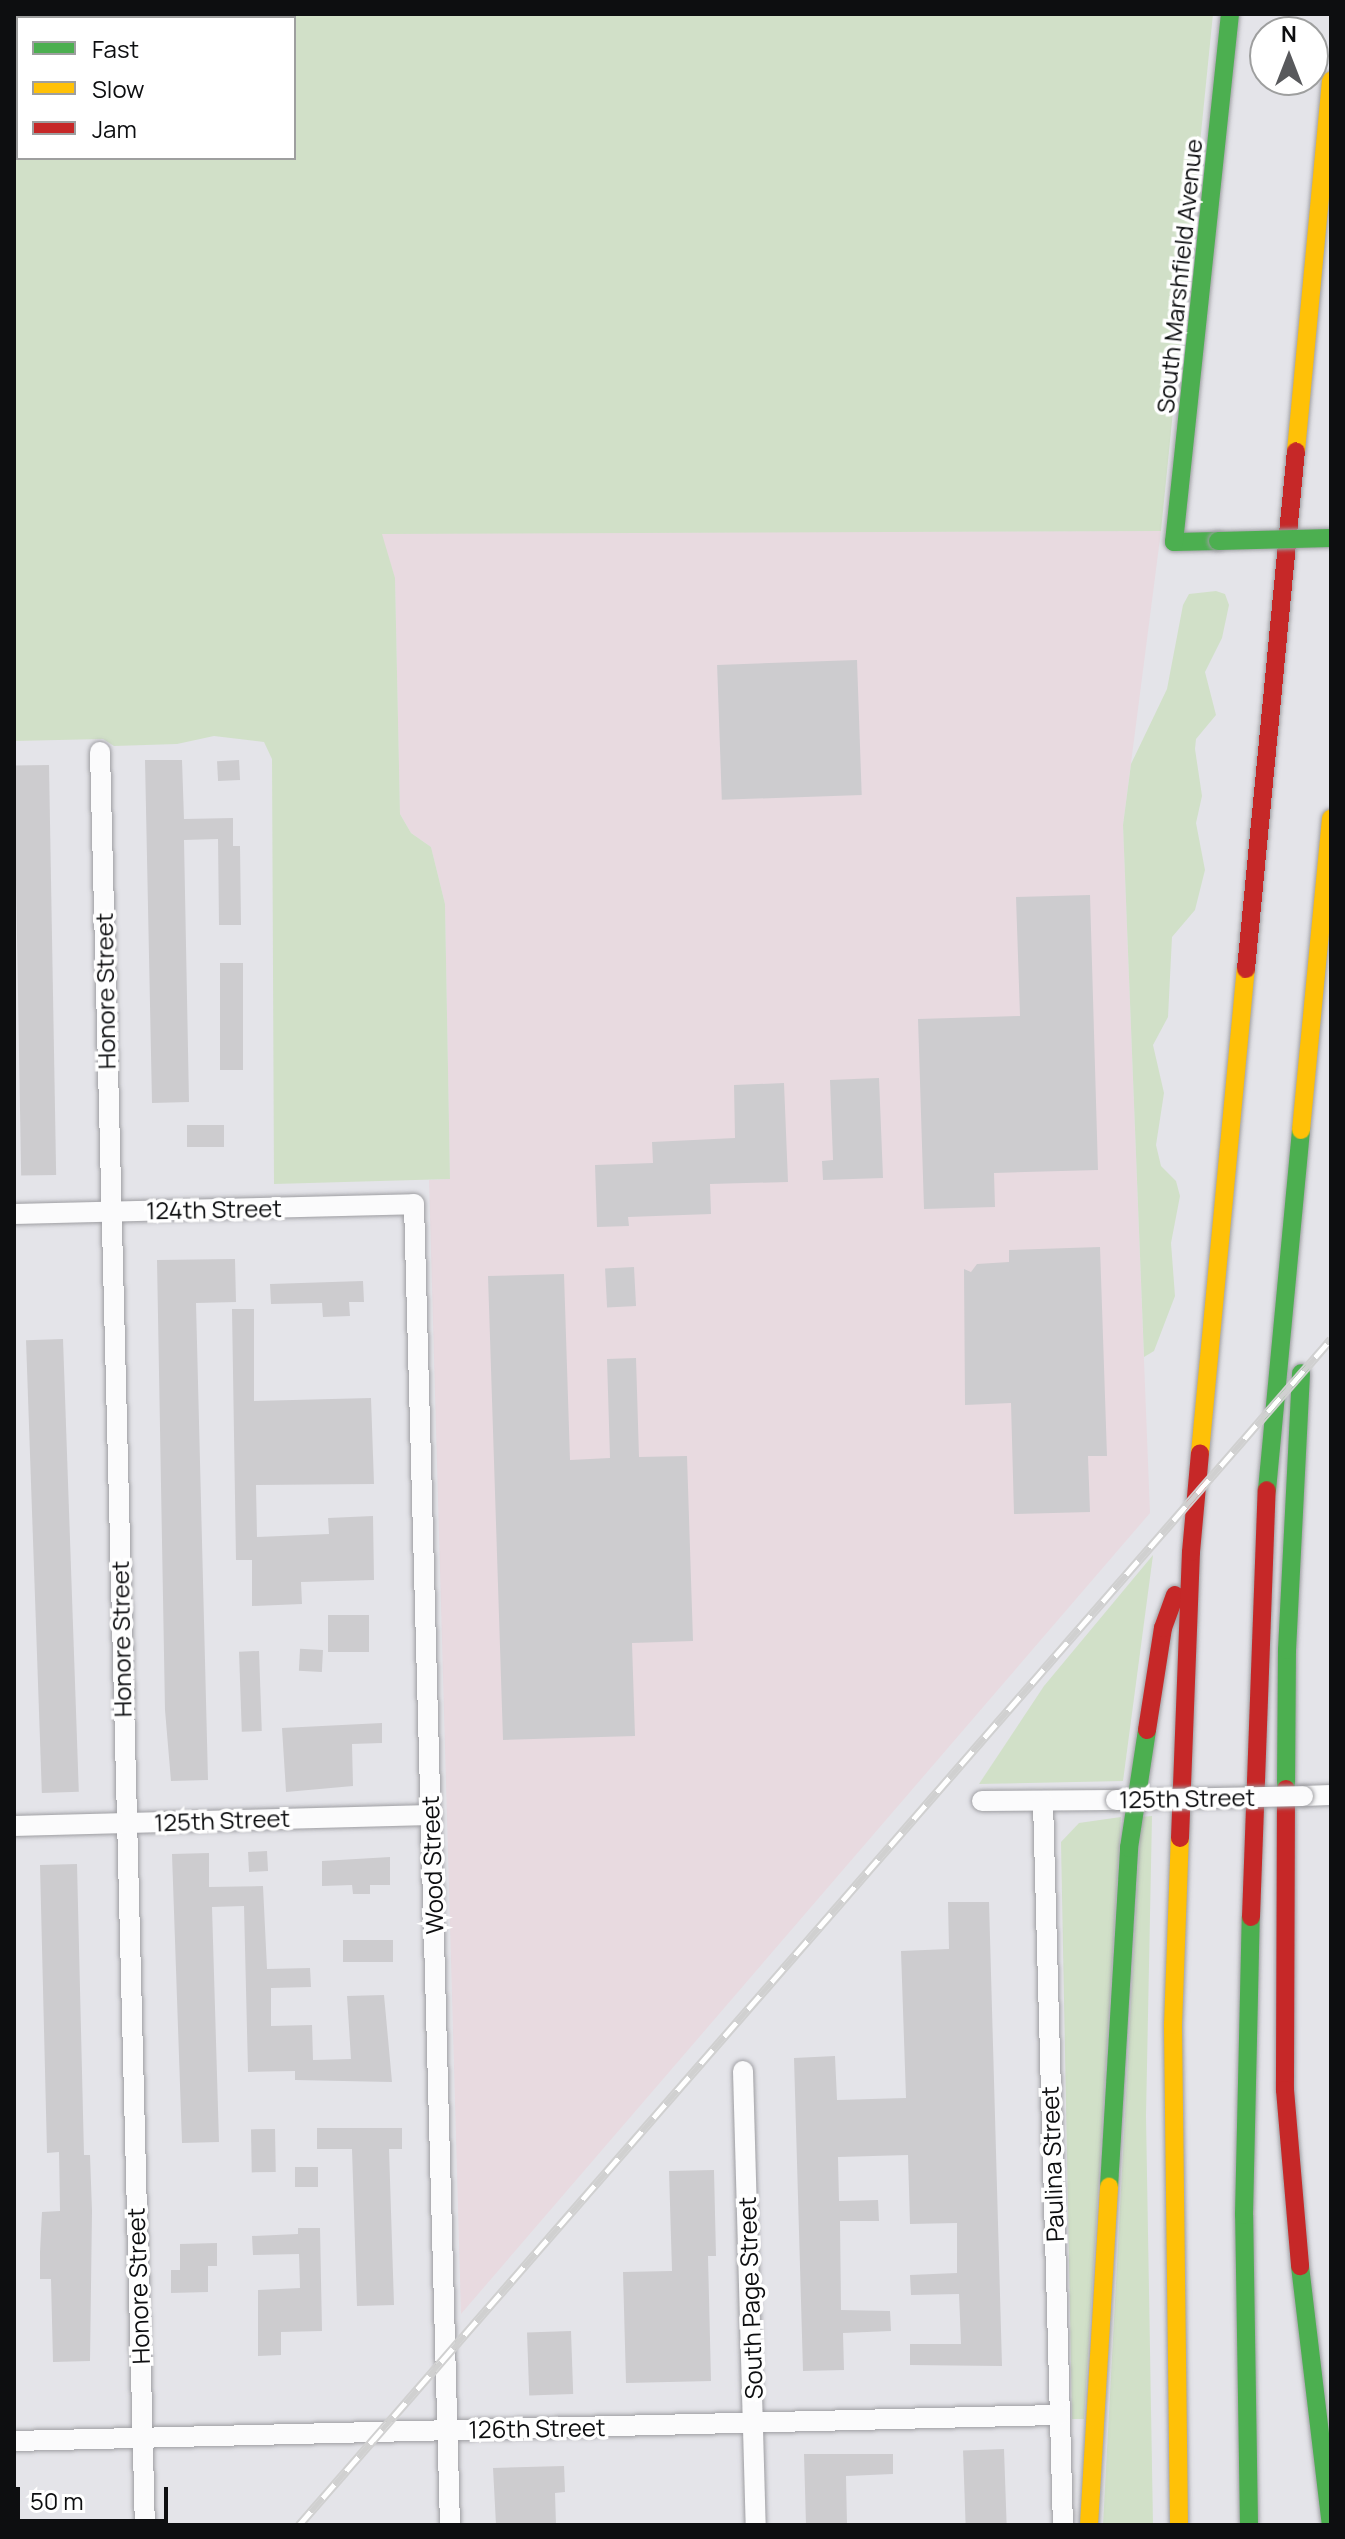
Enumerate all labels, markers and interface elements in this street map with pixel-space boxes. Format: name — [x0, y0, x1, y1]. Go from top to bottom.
legend — [16, 16, 296, 160]
north arrow — [1249, 16, 1329, 96]
text: N — [1281, 19, 1297, 49]
text: Fast — [92, 32, 139, 65]
text: Slow — [92, 72, 145, 105]
text: Jam — [92, 112, 137, 145]
street label: South Marshfield Avenue — [1150, 137, 1208, 415]
street label: Honore Street — [89, 912, 121, 1070]
street label: 124th Street — [146, 1193, 282, 1225]
street label: Honore Street — [105, 1560, 137, 1718]
street label: 125th Street — [1119, 1782, 1255, 1814]
street label: Wood Street — [415, 1795, 449, 1935]
street label: 125th Street — [154, 1803, 290, 1837]
street label: Paulina Street — [1035, 2086, 1069, 2242]
street label: South Page Street — [732, 2196, 768, 2400]
street label: Honore Street — [121, 2207, 155, 2365]
street label: 126th Street — [468, 2412, 606, 2444]
scale bar — [20, 2471, 172, 2521]
text: 50 m — [30, 2484, 84, 2517]

